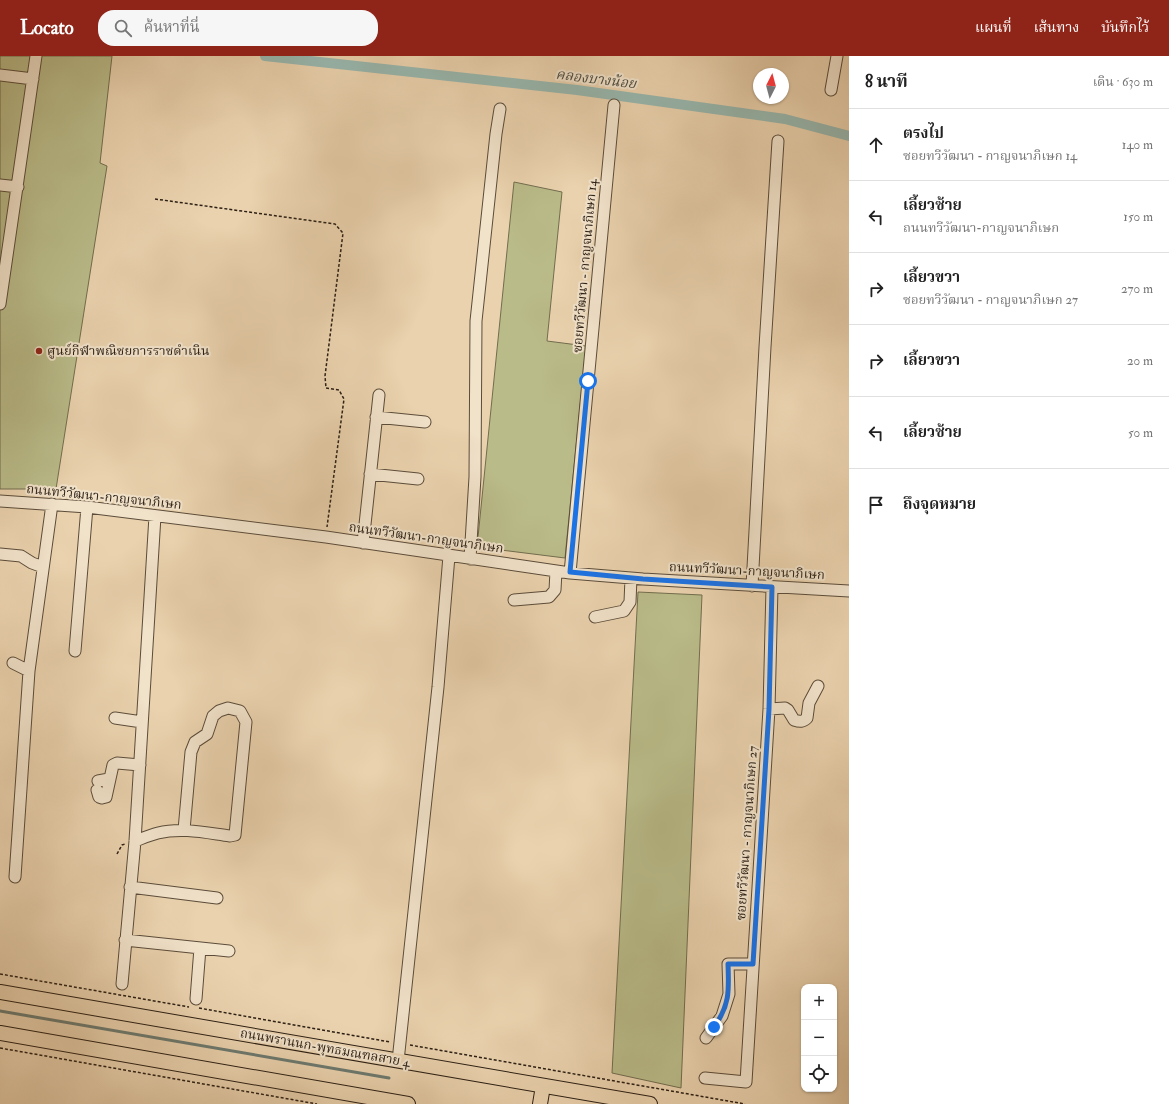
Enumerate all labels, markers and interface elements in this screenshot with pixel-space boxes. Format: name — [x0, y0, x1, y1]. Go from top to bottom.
search box — [98, 10, 378, 46]
text: Locato — [20, 16, 74, 40]
icon: search — [112, 17, 134, 39]
text: ค้นหาที่นี่ — [144, 18, 200, 37]
text: แผนที่ — [975, 19, 1012, 36]
text: เส้นทาง — [1034, 19, 1079, 36]
text: บันทึกไว้ — [1101, 19, 1149, 36]
water label: คลองบางน้อย — [555, 66, 639, 93]
north arrow — [753, 68, 789, 104]
text: 8 นาที — [865, 71, 908, 92]
text: เดิน · 630 m — [1093, 74, 1153, 90]
text: ตรงไป — [903, 124, 944, 143]
icon: ahead — [865, 134, 887, 156]
text: 140 m — [1122, 137, 1153, 153]
text: ซอยทวีวัฒนา - กาญจนาภิเษก 14 — [903, 148, 1077, 164]
street label: ซอยทวีวัฒนา - กาญจนาภิเษก 14 — [569, 178, 601, 353]
text: เลี้ยวซ้าย — [903, 196, 962, 215]
icon: left — [865, 206, 887, 228]
text: 150 m — [1123, 209, 1153, 225]
text: ถนนทวีวัฒนา-กาญจนาภิเษก — [903, 220, 1059, 236]
text: เลี้ยวขวา — [903, 268, 960, 287]
icon: right — [865, 278, 887, 300]
text: 270 m — [1121, 281, 1153, 297]
text: ซอยทวีวัฒนา - กาญจนาภิเษก 27 — [903, 292, 1078, 308]
place label: ศูนย์กีฬาพณิชยการราชดำเนิน — [47, 343, 210, 359]
marker: ศูนย์กีฬาพณิชยการราชดำเนิน — [34, 346, 44, 356]
icon: right — [865, 350, 887, 372]
text: เลี้ยวขวา — [903, 351, 960, 370]
text: 20 m — [1127, 353, 1153, 369]
route start — [579, 372, 597, 390]
icon: left — [865, 422, 887, 444]
text: เลี้ยวซ้าย — [903, 423, 962, 442]
text: 50 m — [1128, 425, 1153, 441]
street label: ถนนทวีวัฒนา-กาญจนาภิเษก — [26, 481, 182, 513]
icon: arrive — [865, 494, 887, 516]
text: ถึงจุดหมาย — [903, 495, 976, 514]
street label: ถนนทวีวัฒนา-กาญจนาภิเษก — [348, 519, 504, 557]
street label: ถนนทวีวัฒนา-กาญจนาภิเษก — [669, 559, 825, 583]
street label: ซอยทวีวัฒนา - กาญจนาภิเษก 27 — [733, 745, 761, 921]
map controls — [801, 984, 837, 1092]
button: + — [801, 984, 837, 1020]
route end — [705, 1018, 723, 1036]
button: − — [801, 1020, 837, 1056]
street label: ถนนพรานนก-พุทธมณฑลสาย 4 — [239, 1025, 412, 1071]
button: locate — [801, 1056, 837, 1092]

